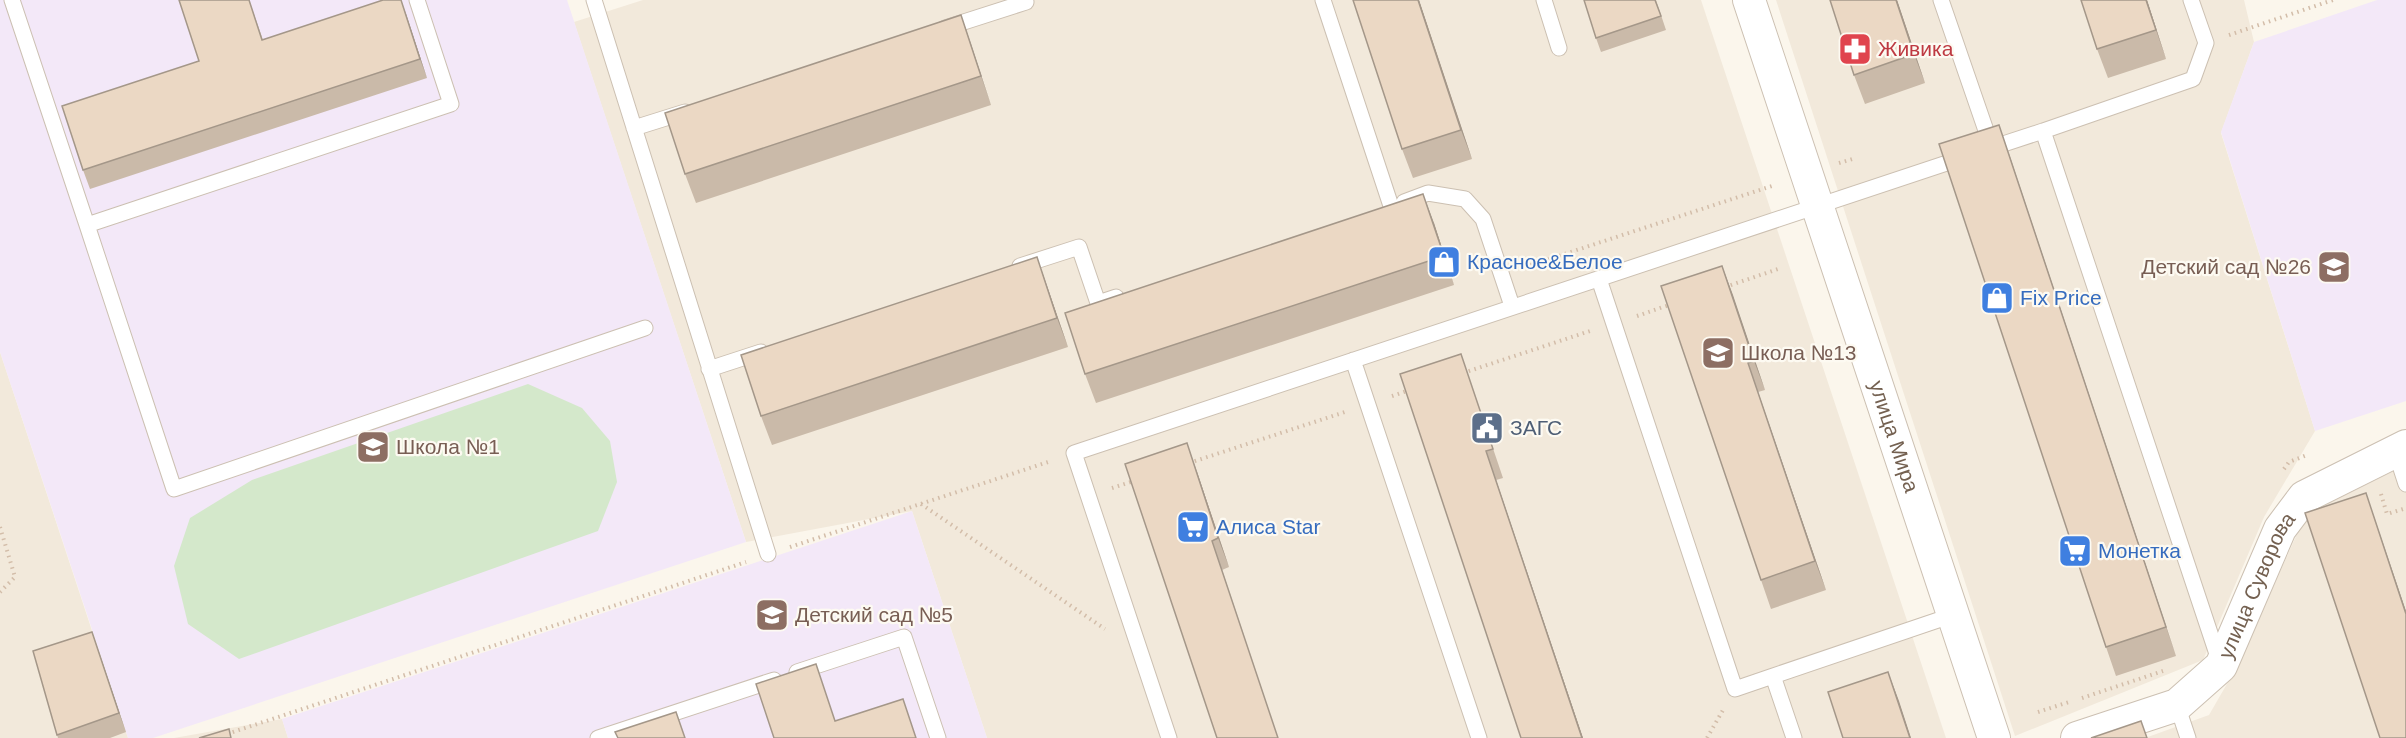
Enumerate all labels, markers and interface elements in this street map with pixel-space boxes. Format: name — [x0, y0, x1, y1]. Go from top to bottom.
pharmacy icon: Живика — [1837, 31, 1873, 67]
place label: Живика — [1878, 37, 1954, 60]
shop icon: Красное&Белое — [1426, 244, 1462, 280]
school or university icon: Детский сад №26 — [2316, 249, 2352, 285]
place label: Красное&Белое — [1467, 250, 1623, 273]
place label: Детский сад №26 — [2141, 255, 2311, 278]
shop icon: Fix Price — [1979, 280, 2015, 316]
place label: Fix Price — [2020, 286, 2102, 309]
school or university icon: Школа №13 — [1700, 335, 1736, 371]
place label: Школа №13 — [1741, 341, 1857, 364]
street label: улица Мира — [1865, 378, 1924, 495]
public building icon: ЗАГС — [1469, 410, 1505, 446]
place label: ЗАГС — [1510, 416, 1562, 439]
school or university icon: Школа №1 — [355, 429, 391, 465]
place label: Школа №1 — [396, 435, 500, 458]
street label: улица Суворова — [2214, 507, 2300, 662]
supermarket icon: Алиса Star — [1175, 509, 1211, 545]
place label: Алиса Star — [1216, 515, 1321, 538]
supermarket icon: Монетка — [2057, 533, 2093, 569]
place label: Монетка — [2098, 539, 2181, 562]
school or university icon: Детский сад №5 — [754, 597, 790, 633]
place label: Детский сад №5 — [795, 603, 953, 626]

